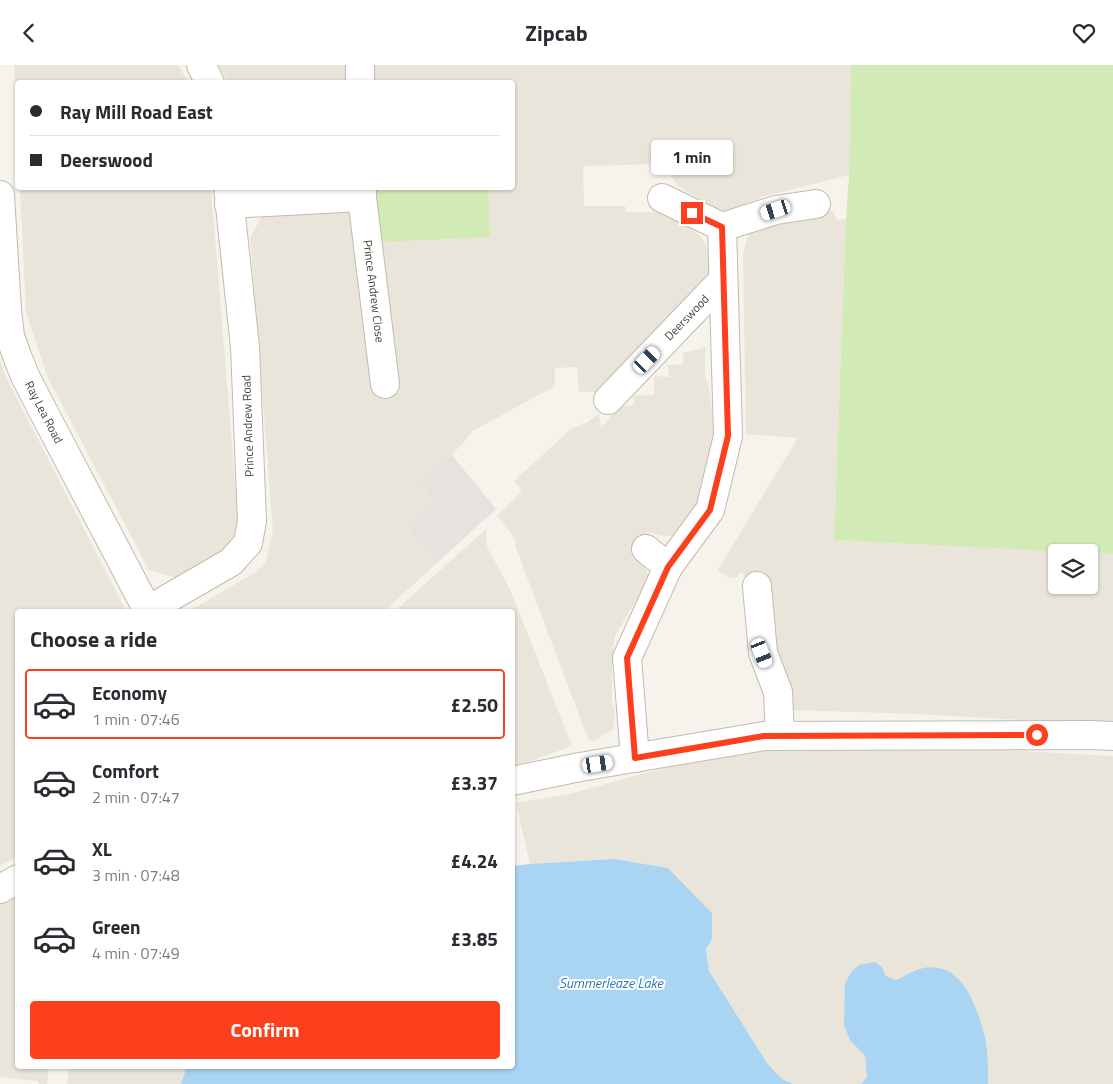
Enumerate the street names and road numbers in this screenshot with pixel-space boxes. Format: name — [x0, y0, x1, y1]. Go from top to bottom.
street label: Prince Andrew Close — [358, 239, 390, 344]
street label: Deerswood — [660, 290, 713, 345]
street label: Prince Andrew Road — [236, 375, 259, 477]
street label: Ray Lea Road — [20, 377, 68, 447]

